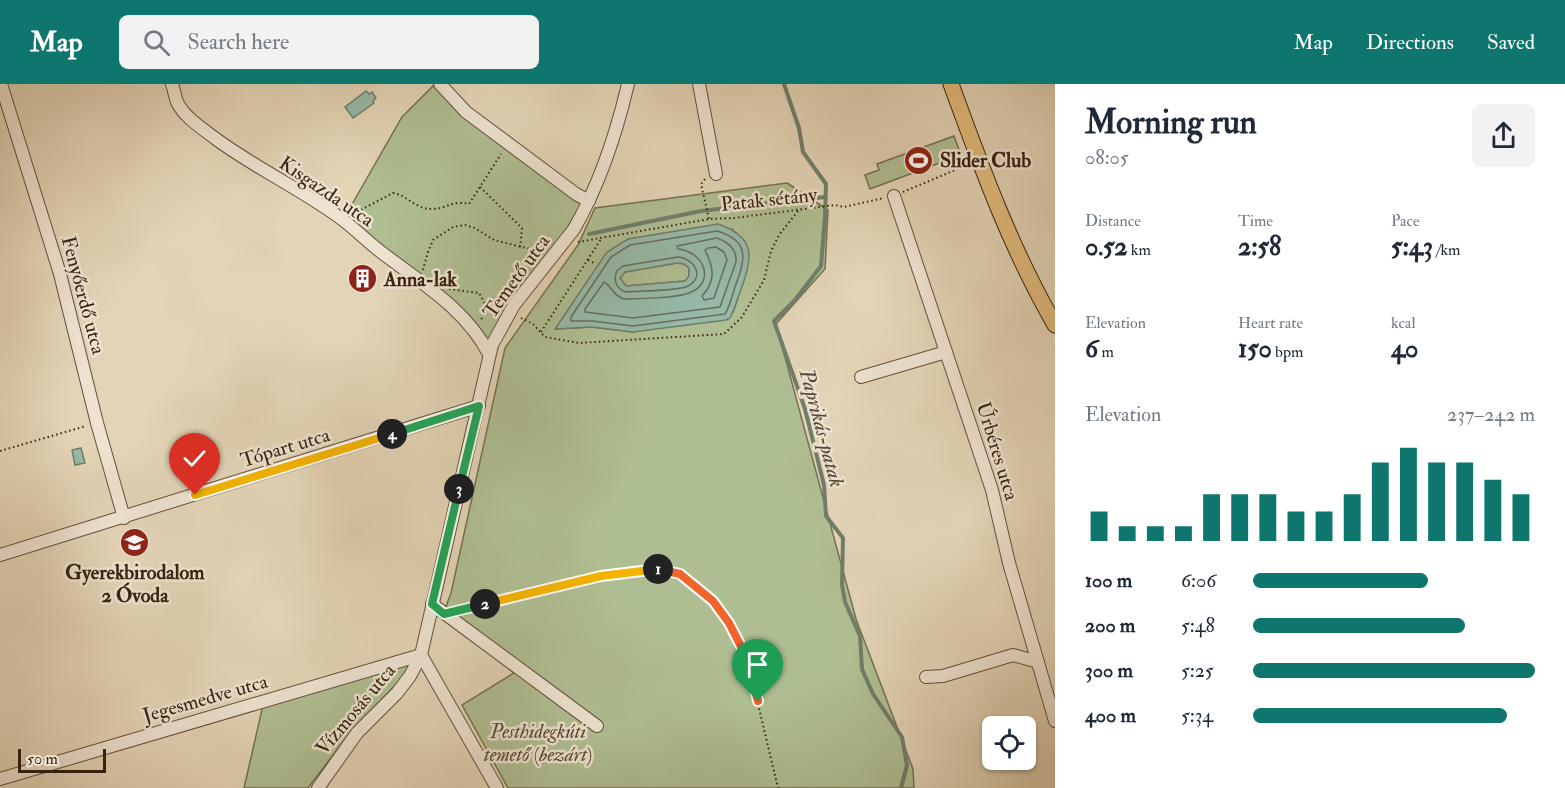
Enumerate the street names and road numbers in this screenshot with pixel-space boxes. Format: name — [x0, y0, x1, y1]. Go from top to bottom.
street label: Kisgazda utca — [274, 151, 380, 233]
street label: Patak sétány — [720, 182, 820, 217]
street label: Temető utca — [478, 229, 556, 323]
street label: Fenyőerdő utca — [56, 233, 111, 358]
street label: Úrbéres utca — [971, 399, 1026, 504]
street label: Tópart utca — [238, 422, 334, 474]
street label: Vízmosás utca — [310, 658, 401, 760]
street label: Jegesmedve utca — [139, 668, 271, 729]

